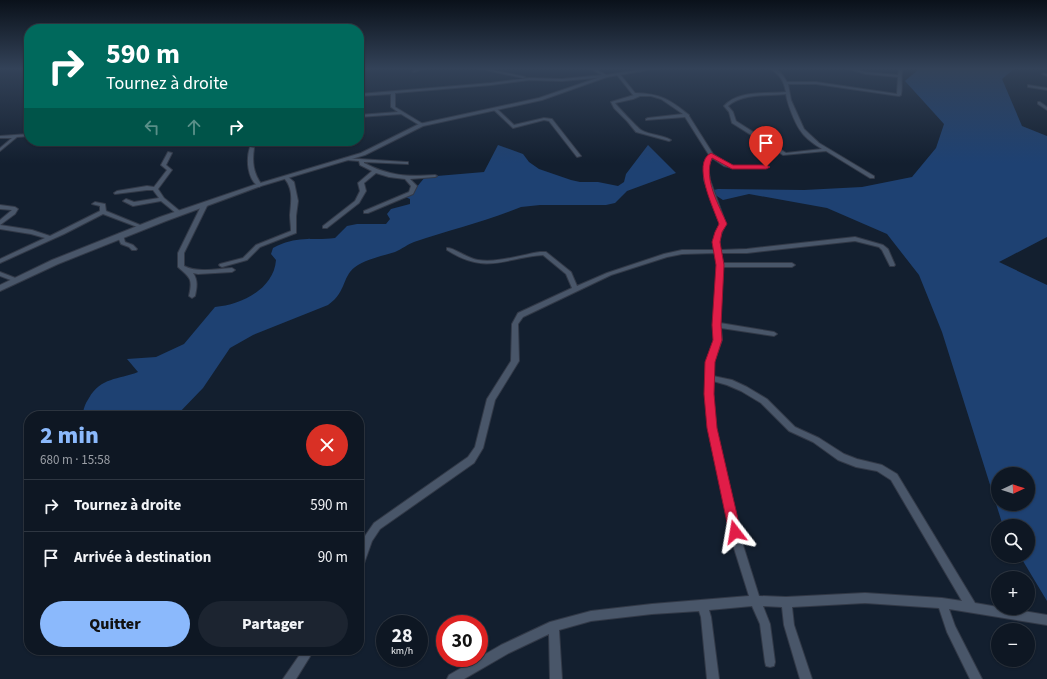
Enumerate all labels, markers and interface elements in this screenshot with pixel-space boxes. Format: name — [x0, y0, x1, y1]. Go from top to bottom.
text: 590 m — [106, 34, 180, 74]
icon: right — [40, 40, 92, 92]
text: Tournez à droite — [106, 71, 228, 96]
icon: left — [141, 116, 163, 138]
icon: ahead — [183, 116, 205, 138]
icon: right — [225, 116, 247, 138]
pin — [749, 126, 783, 167]
icon: arrive — [755, 132, 777, 154]
text: 2 min — [40, 418, 99, 453]
button: close — [306, 424, 348, 466]
text: 680 m · 15:58 — [40, 451, 110, 469]
north arrow — [991, 467, 1035, 511]
map controls — [991, 467, 1035, 667]
icon: right — [40, 495, 62, 517]
text: Tournez à droite — [74, 495, 181, 516]
text: 590 m — [310, 495, 348, 516]
position arrow — [714, 511, 756, 553]
button: search — [991, 519, 1035, 563]
icon: arrive — [40, 547, 62, 569]
text: Arrivée à destination — [74, 547, 211, 568]
text: 90 m — [318, 547, 348, 568]
button: + — [991, 571, 1035, 615]
button: Quitter — [40, 601, 190, 647]
button: Partager — [198, 601, 348, 647]
speed limit sign: 30 — [436, 615, 488, 667]
text: 28 — [391, 622, 413, 650]
button: − — [991, 623, 1035, 667]
text: km/h — [391, 644, 413, 658]

